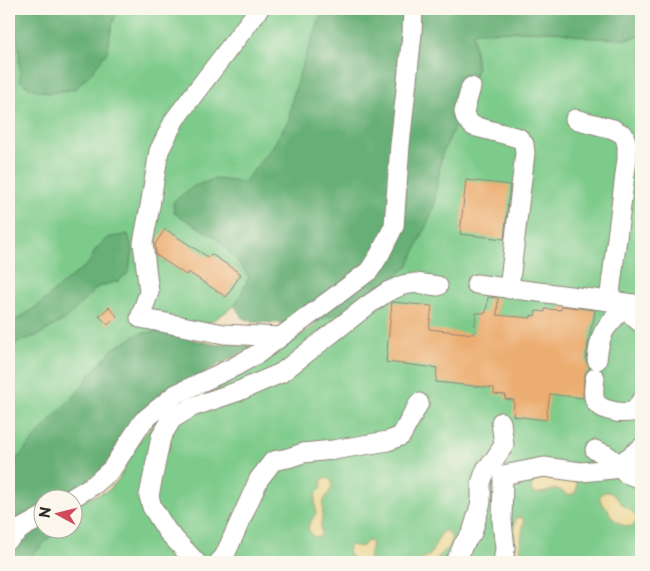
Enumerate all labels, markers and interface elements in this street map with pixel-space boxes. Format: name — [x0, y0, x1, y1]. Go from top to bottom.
north arrow — [32, 488, 82, 538]
text: N — [34, 506, 56, 519]

